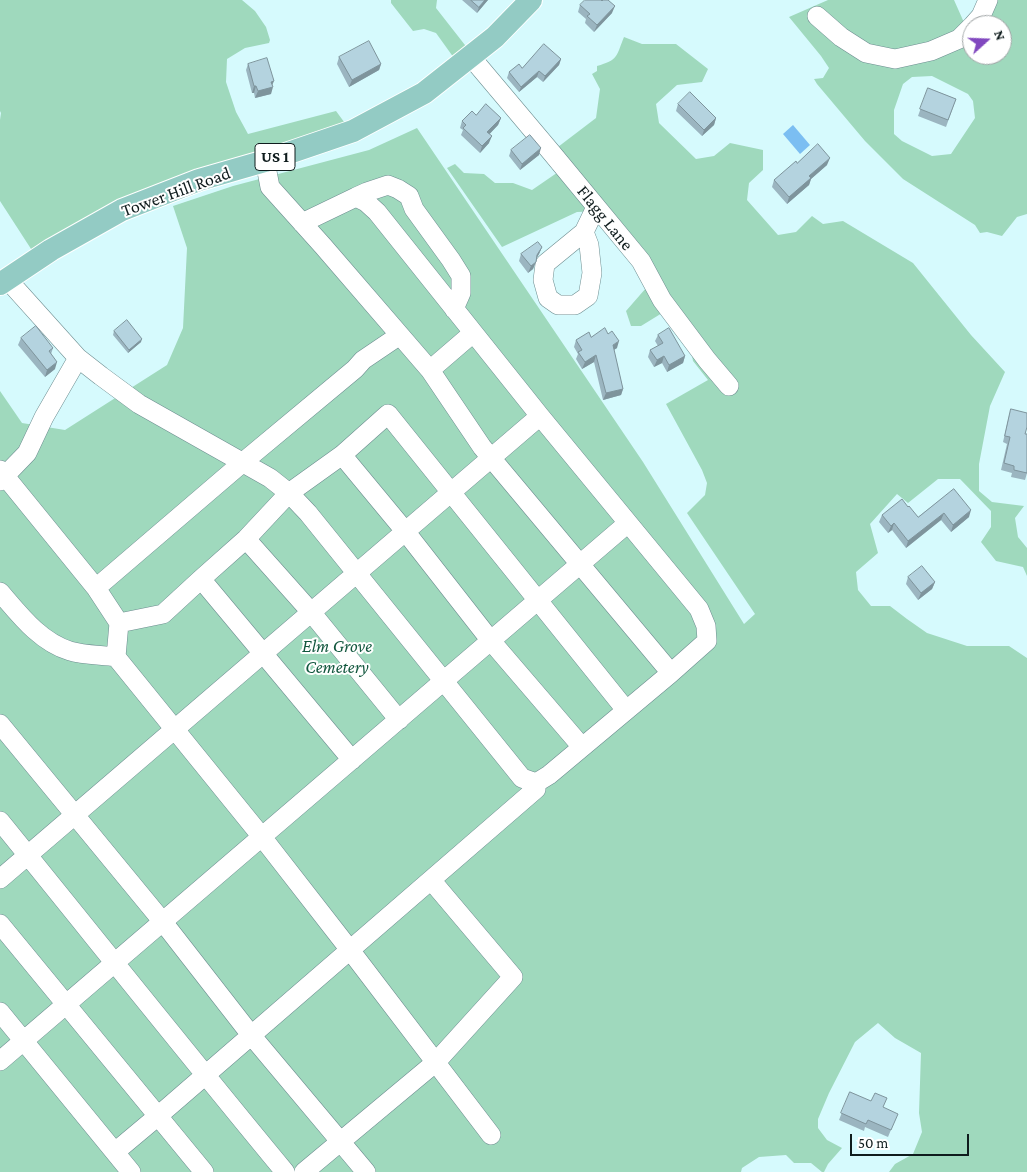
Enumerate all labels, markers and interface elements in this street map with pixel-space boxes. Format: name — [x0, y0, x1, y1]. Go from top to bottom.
north arrow — [962, 15, 1012, 65]
text: N — [991, 28, 1009, 42]
road number: US 1 — [255, 144, 295, 170]
street label: Tower Hill Road — [118, 162, 234, 222]
street label: Flagg Lane — [572, 181, 638, 255]
park label: Elm Grove Cemetery — [302, 635, 372, 678]
scale bar — [852, 1124, 971, 1156]
text: 50 m — [858, 1135, 888, 1151]

